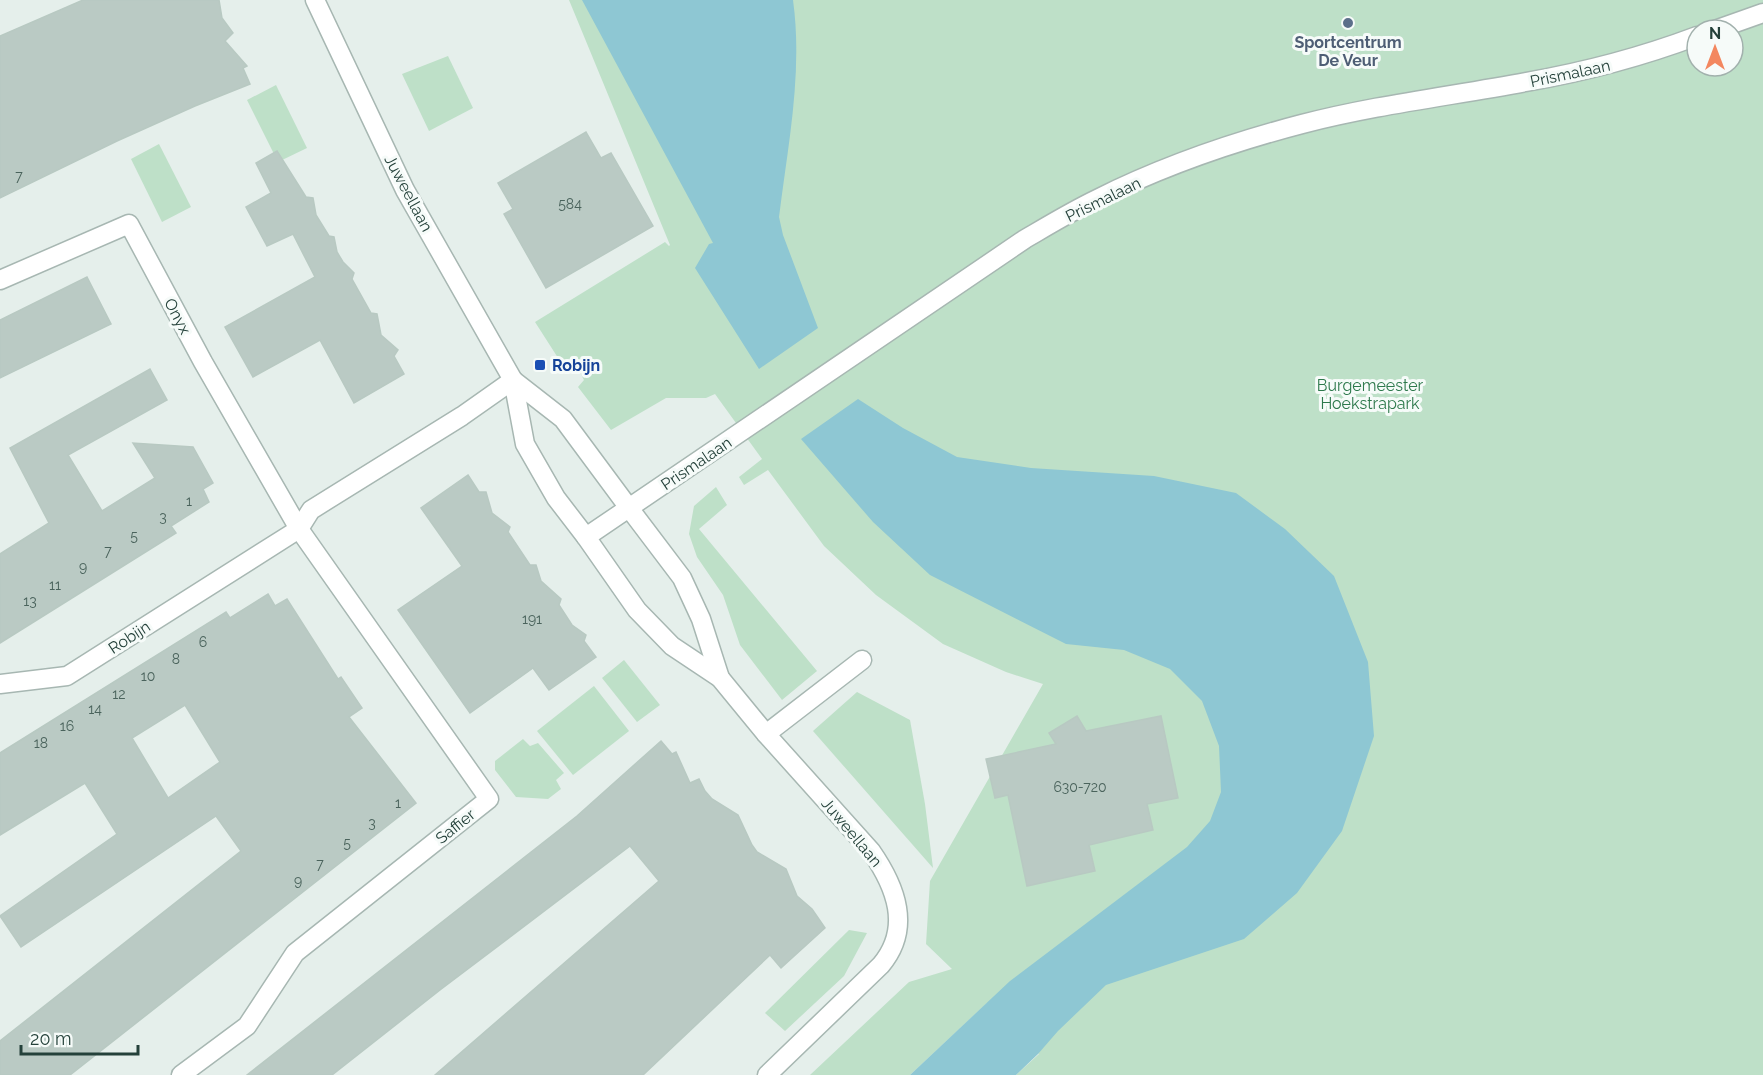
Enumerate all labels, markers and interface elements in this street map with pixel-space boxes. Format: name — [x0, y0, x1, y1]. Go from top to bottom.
marker: Sportcentrum De Veur — [1341, 16, 1355, 30]
north arrow — [1685, 18, 1745, 78]
text: N — [1709, 24, 1721, 43]
place label: Sportcentrum De Veur — [1294, 33, 1402, 70]
street label: Prismalaan — [1528, 56, 1612, 91]
street label: Juweellaan — [380, 152, 437, 235]
house number: 7 — [15, 168, 23, 184]
street label: Prismalaan — [1062, 173, 1144, 226]
house number: 584 — [558, 196, 582, 212]
street label: Onyx — [160, 295, 195, 337]
place label: Robijn — [552, 356, 600, 375]
marker: Robijn — [533, 358, 547, 372]
park label: Burgemeester Hoekstrapark — [1317, 376, 1424, 413]
street label: Prismalaan — [657, 433, 735, 494]
house number: 1 — [186, 493, 192, 509]
house number: 3 — [159, 509, 167, 525]
house number: 5 — [130, 528, 138, 544]
house number: 7 — [104, 543, 112, 559]
house number: 9 — [79, 559, 87, 575]
house number: 11 — [49, 577, 61, 593]
house number: 13 — [23, 593, 37, 609]
house number: 191 — [522, 611, 542, 627]
street label: Robijn — [105, 617, 154, 658]
house number: 6 — [199, 634, 207, 650]
house number: 8 — [172, 651, 180, 667]
house number: 10 — [141, 668, 155, 684]
house number: 12 — [112, 686, 126, 702]
house number: 14 — [88, 701, 102, 717]
house number: 16 — [60, 718, 74, 734]
house number: 18 — [34, 735, 48, 751]
house number: 630-720 — [1053, 779, 1107, 795]
street label: Juweellaan — [817, 794, 886, 871]
house number: 1 — [395, 795, 401, 811]
street label: Saffier — [432, 805, 479, 848]
house number: 3 — [368, 815, 376, 831]
house number: 5 — [343, 835, 351, 851]
house number: 7 — [316, 856, 324, 872]
house number: 9 — [294, 873, 302, 889]
scale bar — [21, 1018, 138, 1056]
text: 20 m — [30, 1028, 72, 1049]

